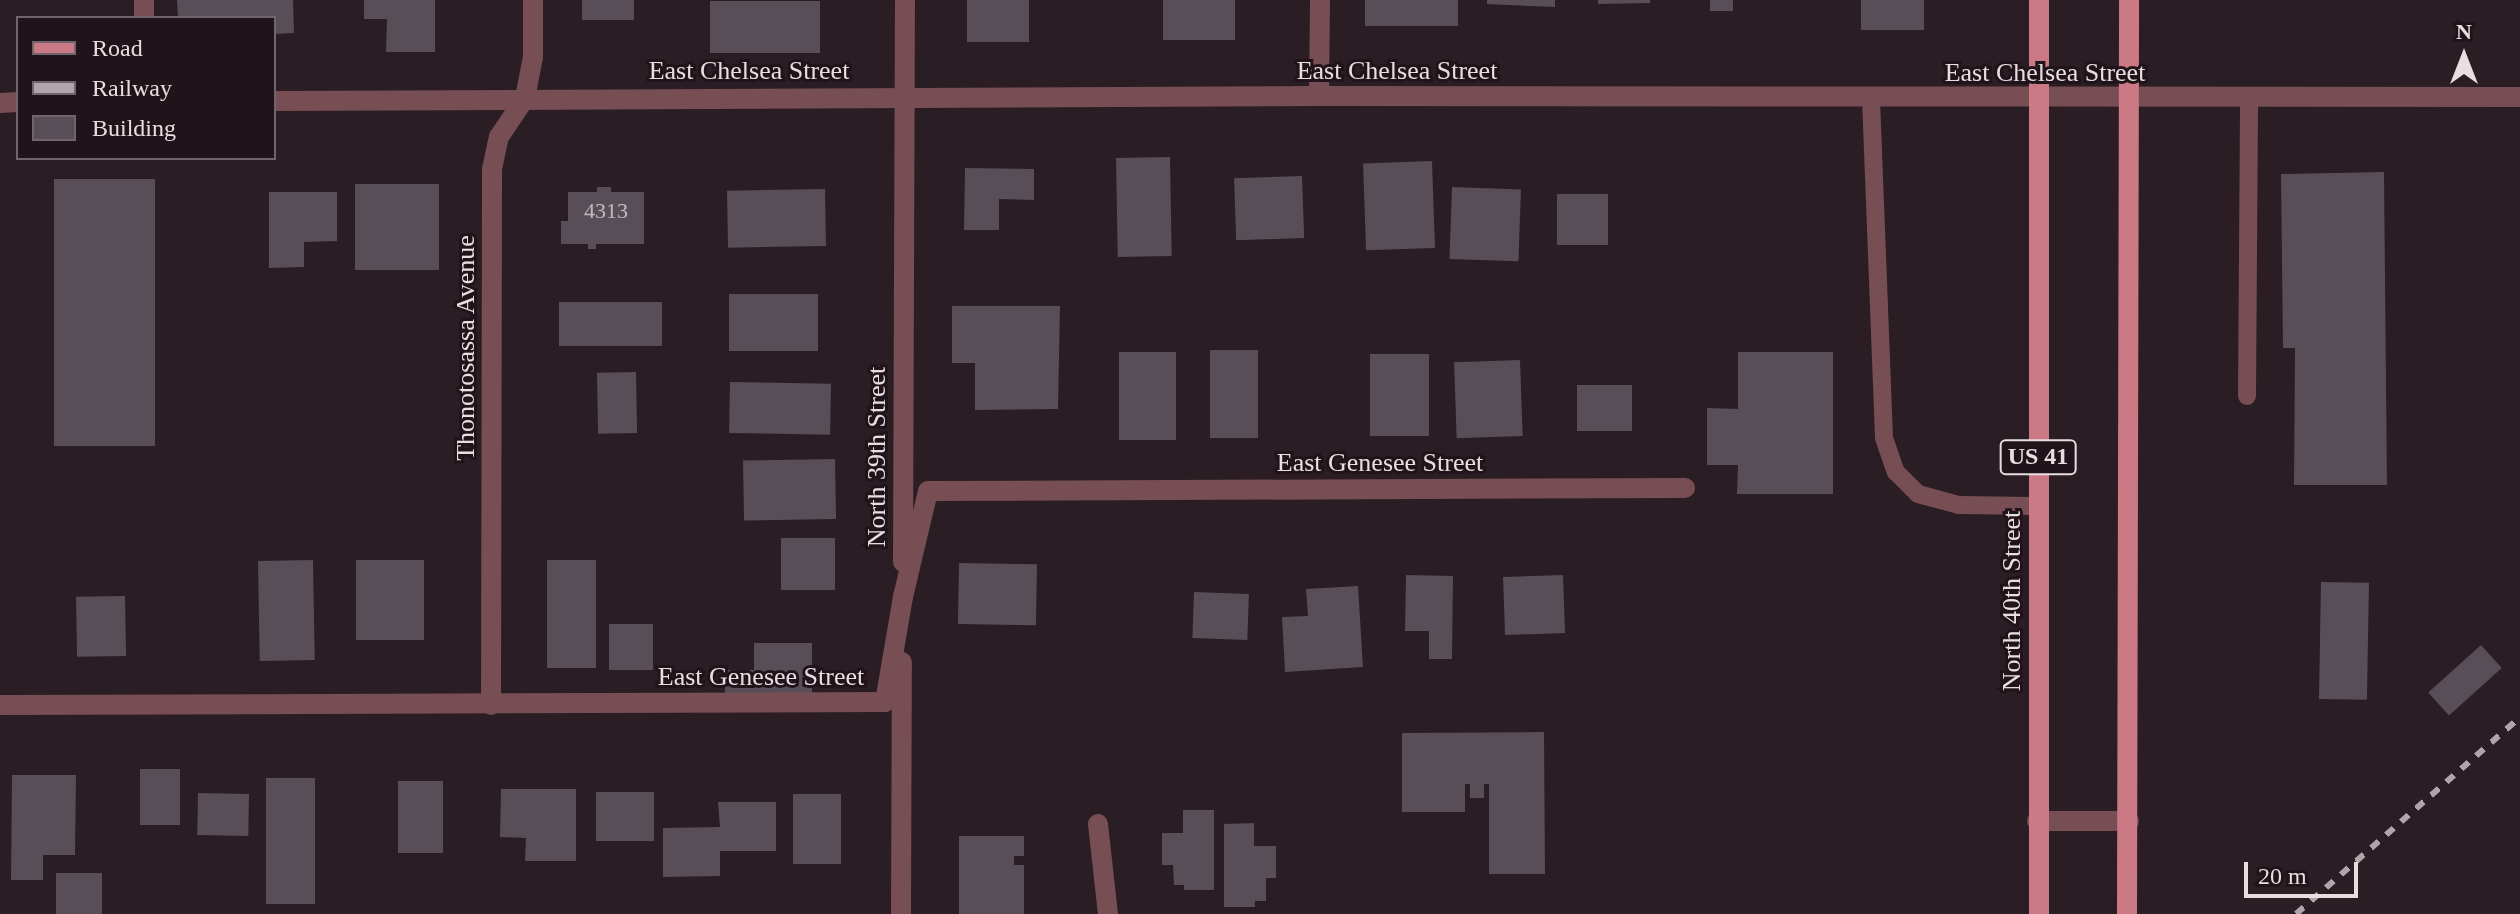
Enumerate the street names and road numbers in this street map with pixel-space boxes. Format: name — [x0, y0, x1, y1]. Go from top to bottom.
street label: East Chelsea Street — [649, 55, 849, 87]
street label: East Chelsea Street — [1297, 55, 1497, 87]
street label: East Chelsea Street — [1945, 57, 2145, 89]
street label: Thonotosassa Avenue — [450, 235, 482, 461]
street label: North 39th Street — [861, 367, 893, 547]
road number: US 41 — [1998, 437, 2078, 477]
street label: East Genesee Street — [1277, 447, 1483, 479]
street label: North 40th Street — [1996, 511, 2028, 691]
street label: East Genesee Street — [658, 661, 864, 693]

